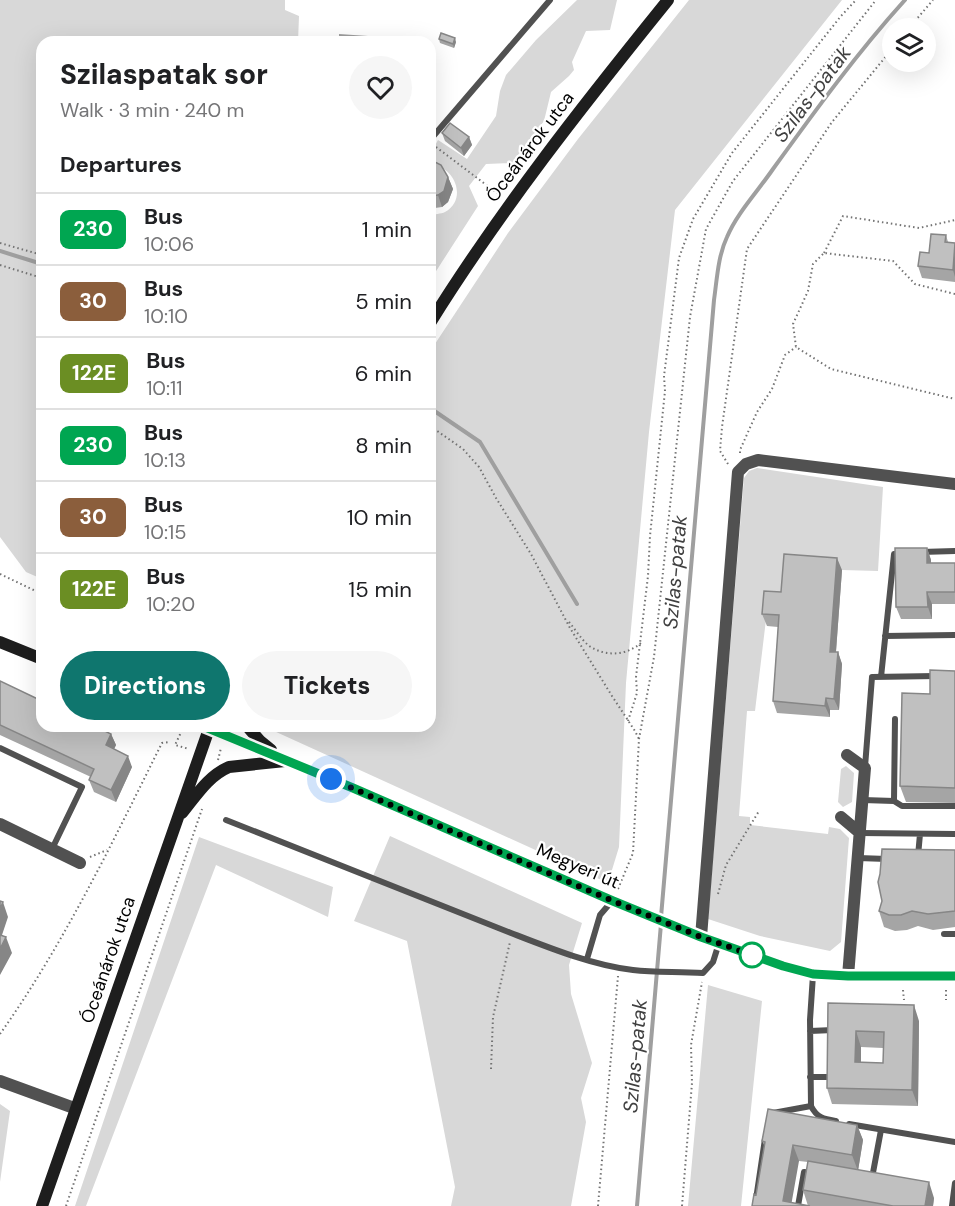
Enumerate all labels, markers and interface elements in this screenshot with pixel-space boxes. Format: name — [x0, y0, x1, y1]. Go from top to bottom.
map controls — [882, 18, 936, 72]
button: layers — [882, 18, 936, 72]
water label: Szilas-patak — [767, 40, 857, 147]
text: Szilaspatak sor — [60, 56, 268, 93]
button: heart — [349, 56, 412, 119]
street label: Óceánárok utca — [481, 87, 579, 207]
text: Walk · 3 min · 240 m — [60, 97, 244, 123]
text: Departures — [60, 150, 182, 179]
text: Bus — [144, 202, 183, 231]
text: 230 — [73, 215, 113, 243]
text: 1 min — [362, 215, 412, 244]
text: 10:06 — [144, 231, 194, 257]
text: Bus — [144, 274, 183, 303]
text: 30 — [79, 287, 107, 315]
text: 5 min — [355, 287, 412, 316]
text: 10:10 — [144, 303, 188, 329]
text: Bus — [146, 346, 185, 375]
text: 122E — [72, 359, 116, 387]
text: 6 min — [355, 359, 412, 388]
text: 10:11 — [146, 375, 183, 401]
text: Bus — [144, 418, 183, 447]
text: 230 — [73, 431, 113, 459]
text: 8 min — [355, 431, 412, 460]
text: 10:13 — [144, 447, 186, 473]
text: Bus — [144, 490, 183, 519]
text: 30 — [79, 503, 107, 531]
text: 10 min — [347, 503, 412, 532]
water label: Szilas-patak — [657, 513, 693, 630]
text: 10:15 — [144, 519, 186, 545]
text: Bus — [146, 562, 185, 591]
text: 122E — [72, 575, 116, 603]
text: 15 min — [348, 575, 412, 604]
text: 10:20 — [146, 591, 195, 617]
button: Directions — [60, 651, 230, 720]
button: Tickets — [242, 651, 412, 720]
your location — [316, 764, 346, 794]
street label: Megyeri út — [533, 838, 623, 894]
street label: Óceánárok utca — [75, 893, 141, 1027]
unlabelled marker — [739, 942, 765, 968]
water label: Szilas-patak — [617, 997, 653, 1114]

